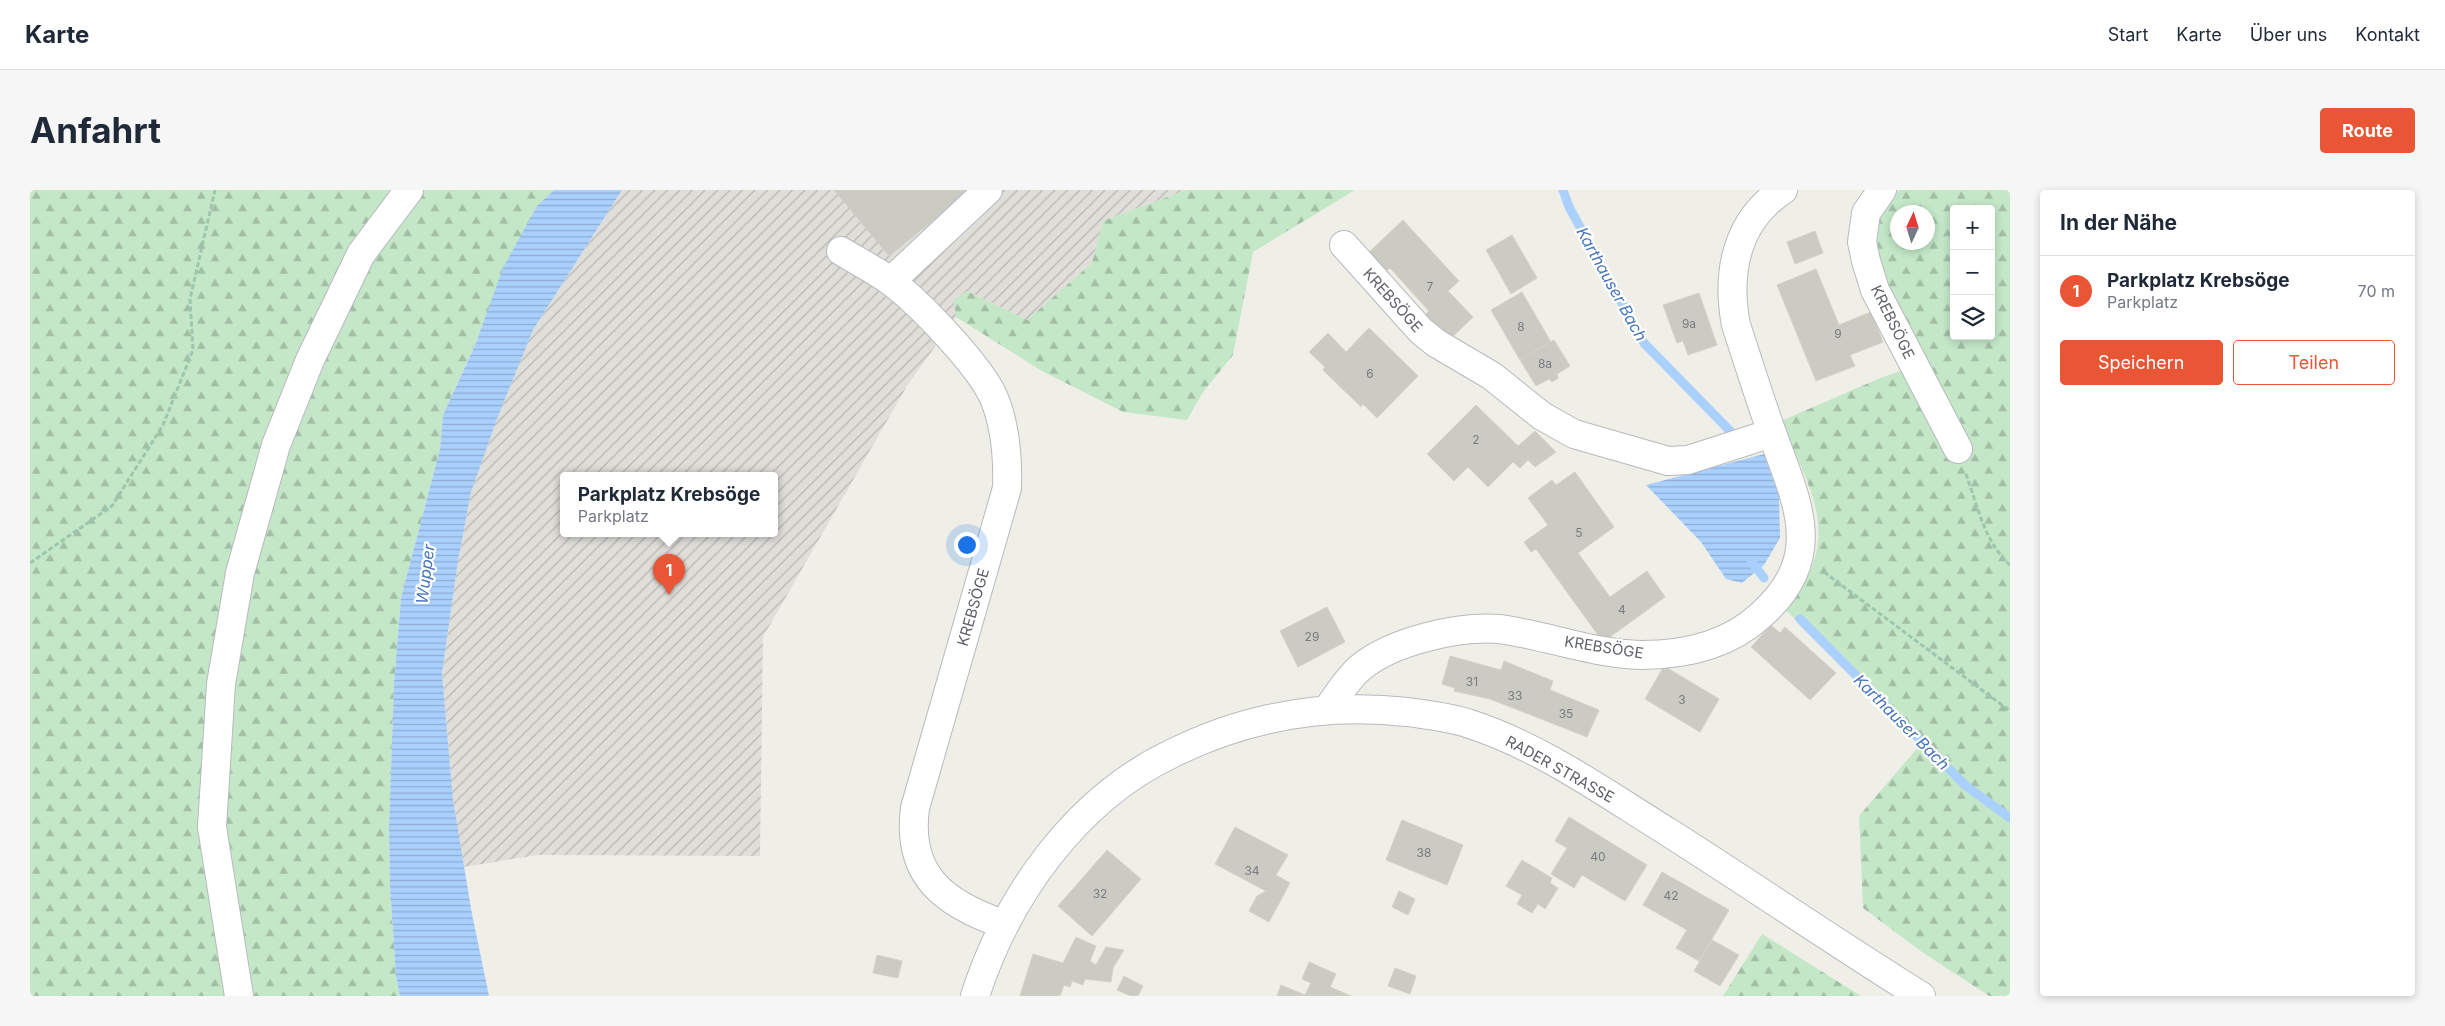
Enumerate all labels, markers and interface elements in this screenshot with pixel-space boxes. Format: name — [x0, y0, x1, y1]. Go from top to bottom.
text: Karte — [25, 20, 89, 49]
text: Start — [2108, 24, 2148, 45]
text: Karte — [2176, 24, 2222, 45]
text: Über uns — [2250, 24, 2327, 45]
text: Kontakt — [2355, 24, 2420, 45]
button: Route — [2320, 108, 2415, 153]
text: Anfahrt — [30, 109, 161, 151]
north arrow — [1890, 205, 1935, 250]
map controls — [1950, 205, 1995, 340]
button: + — [1950, 205, 1995, 250]
text: In der Nähe — [2060, 210, 2177, 235]
water label: Karthauser Bach — [1572, 223, 1652, 345]
button: − — [1950, 250, 1995, 295]
street label: KREBSÖGE — [1359, 264, 1427, 336]
text: Parkplatz Krebsöge — [2107, 269, 2290, 292]
house number: 7 — [1427, 279, 1434, 294]
text: 1 — [2073, 281, 2079, 301]
text: 70 m — [2358, 281, 2395, 301]
street label: KREBSÖGE — [1867, 282, 1919, 362]
text: Parkplatz — [2107, 292, 2178, 312]
button: layers — [1950, 295, 1995, 340]
house number: 9a — [1682, 316, 1696, 331]
house number: 8 — [1517, 319, 1525, 334]
house number: 9 — [1834, 326, 1842, 341]
button: Speichern — [2060, 340, 2223, 385]
button: Teilen — [2233, 340, 2395, 385]
house number: 8a — [1538, 356, 1552, 371]
house number: 6 — [1366, 366, 1374, 381]
house number: 2 — [1472, 432, 1480, 447]
popup — [560, 472, 778, 537]
text: Parkplatz Krebsöge — [578, 483, 760, 506]
text: Parkplatz — [578, 506, 649, 526]
house number: 5 — [1575, 525, 1583, 540]
your location — [954, 532, 980, 558]
water label: Wupper — [411, 542, 439, 605]
pin: 1 — [653, 554, 685, 595]
street label: KREBSÖGE — [953, 566, 993, 648]
house number: 4 — [1618, 602, 1626, 617]
house number: 29 — [1305, 629, 1319, 644]
street label: KREBSÖGE — [1563, 631, 1645, 663]
water label: Karthauser Bach — [1850, 670, 1954, 774]
house number: 31 — [1466, 674, 1478, 689]
house number: 33 — [1508, 688, 1522, 703]
house number: 3 — [1678, 692, 1686, 707]
house number: 35 — [1559, 706, 1573, 721]
street label: RADER STRASSE — [1502, 731, 1618, 807]
house number: 38 — [1417, 845, 1431, 860]
house number: 40 — [1590, 849, 1606, 864]
house number: 34 — [1244, 863, 1260, 878]
house number: 32 — [1093, 886, 1107, 901]
house number: 42 — [1663, 888, 1679, 903]

